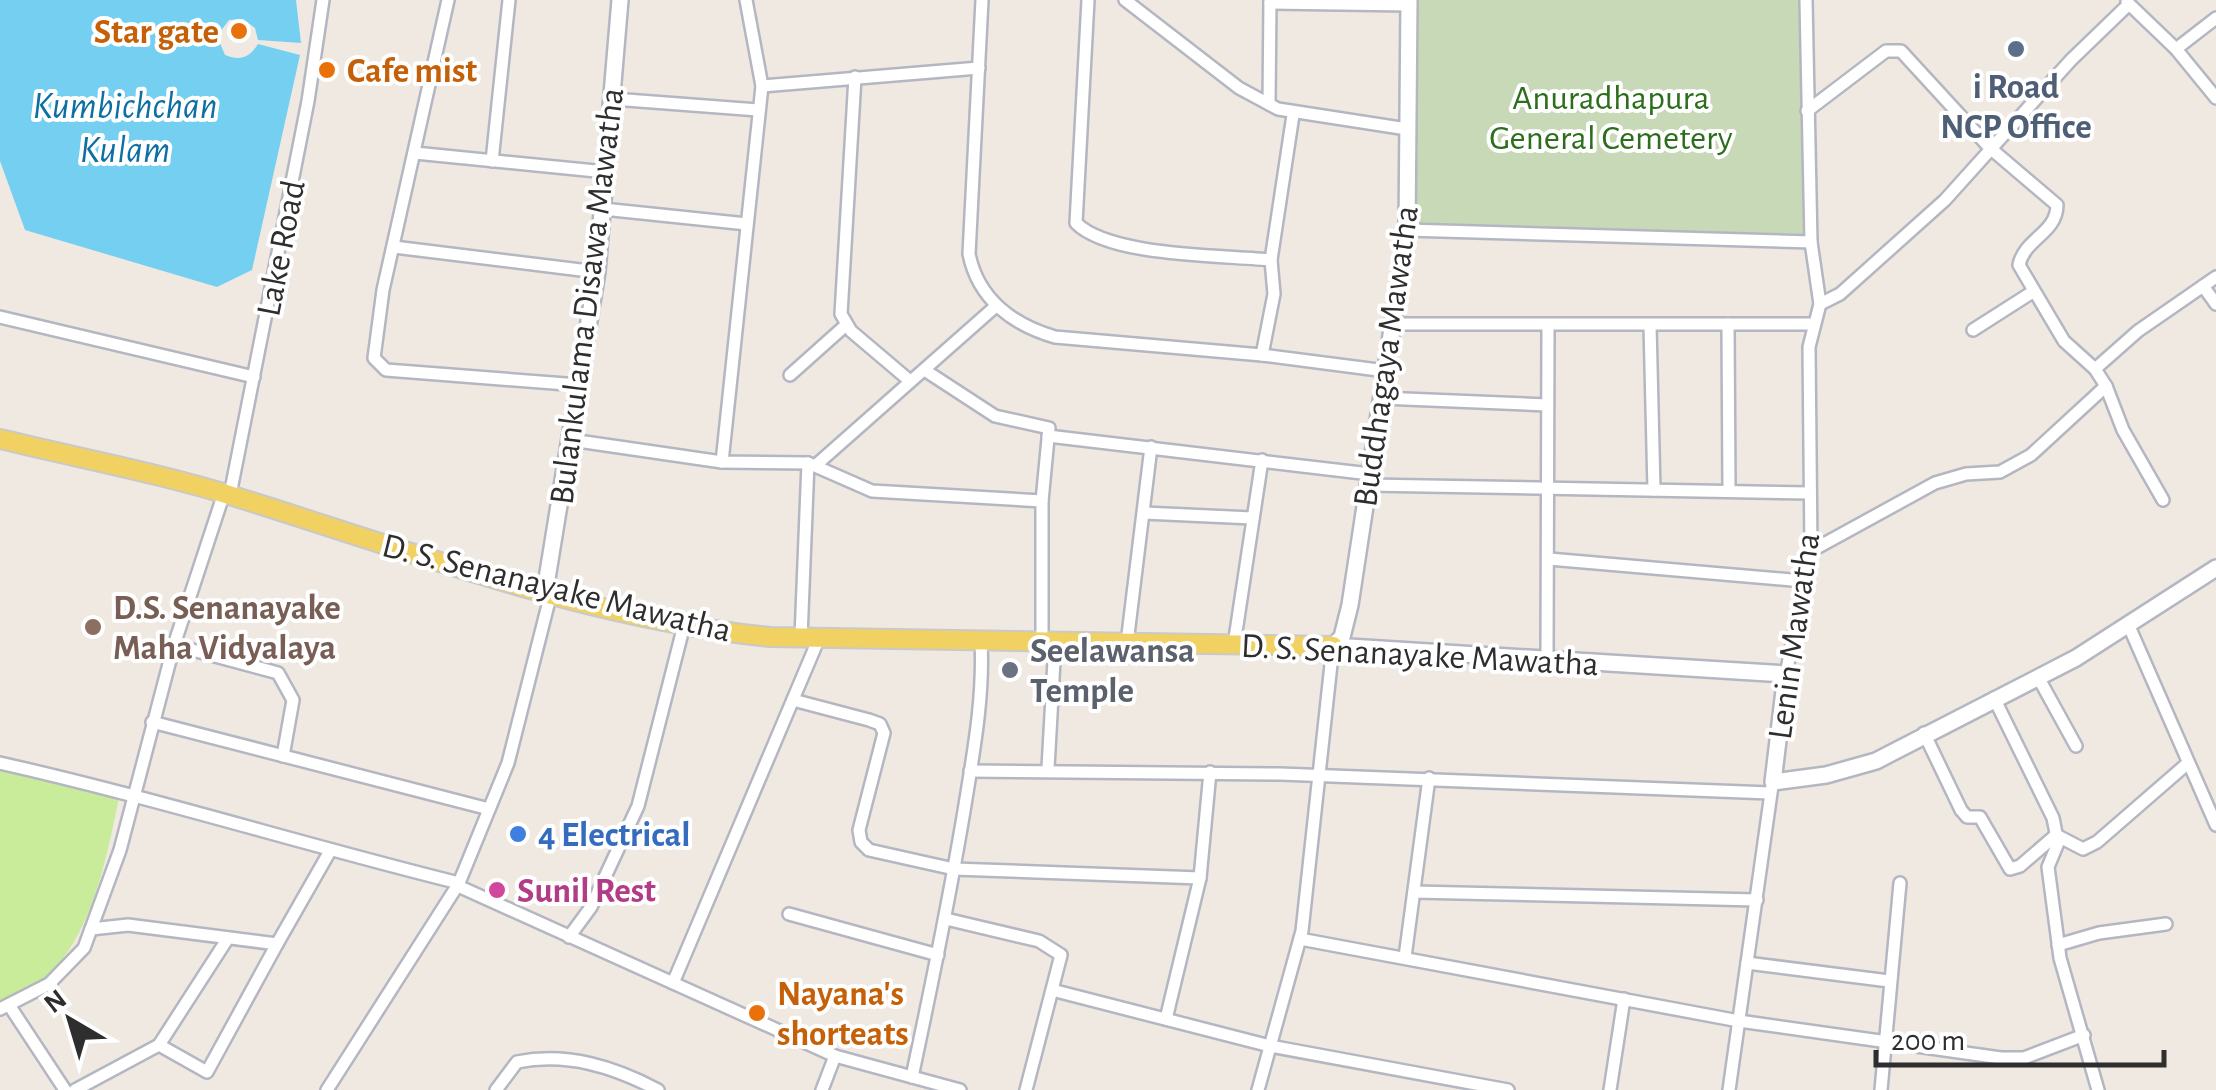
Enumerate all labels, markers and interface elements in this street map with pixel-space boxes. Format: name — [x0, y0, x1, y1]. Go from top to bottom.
place label: Star gate — [94, 15, 219, 50]
marker: Star gate — [228, 20, 250, 42]
marker: i Road NCP Office — [2005, 38, 2027, 60]
place label: Cafe mist — [347, 54, 477, 89]
marker: Cafe mist — [316, 59, 338, 81]
place label: i Road NCP Office — [1940, 70, 2092, 145]
park label: Anuradhapura General Cemetery — [1489, 81, 1733, 156]
street label: Bulankulama Disawa Mawatha — [545, 86, 630, 507]
water label: Kumbichchan Kulam — [33, 88, 218, 170]
street label: Lake Road — [251, 177, 312, 319]
street label: Buddhagaya Mawatha — [1348, 203, 1425, 509]
street label: D. S. Senanayake Mawatha — [379, 528, 735, 649]
street label: Lenin Mawatha — [1763, 531, 1826, 742]
place label: D.S. Senanayake Maha Vidyalaya — [113, 591, 341, 666]
marker: D.S. Senanayake Maha Vidyalaya — [82, 616, 104, 638]
street label: D. S. Senanayake Mawatha — [1240, 629, 1600, 682]
place label: Seelawansa Temple — [1030, 634, 1195, 709]
marker: Seelawansa Temple — [999, 659, 1021, 681]
place label: 4 Electrical — [538, 818, 691, 853]
marker: 4 Electrical — [507, 823, 529, 845]
place label: Sunil Rest — [517, 874, 656, 909]
marker: Sunil Rest — [486, 879, 508, 901]
north arrow — [20, 970, 120, 1070]
place label: Nayana's shorteats — [777, 977, 909, 1052]
text: N — [40, 985, 72, 1019]
marker: Nayana's shorteats — [746, 1002, 768, 1024]
scale bar — [1876, 1005, 2164, 1067]
text: 200 m — [1891, 1026, 1965, 1056]

